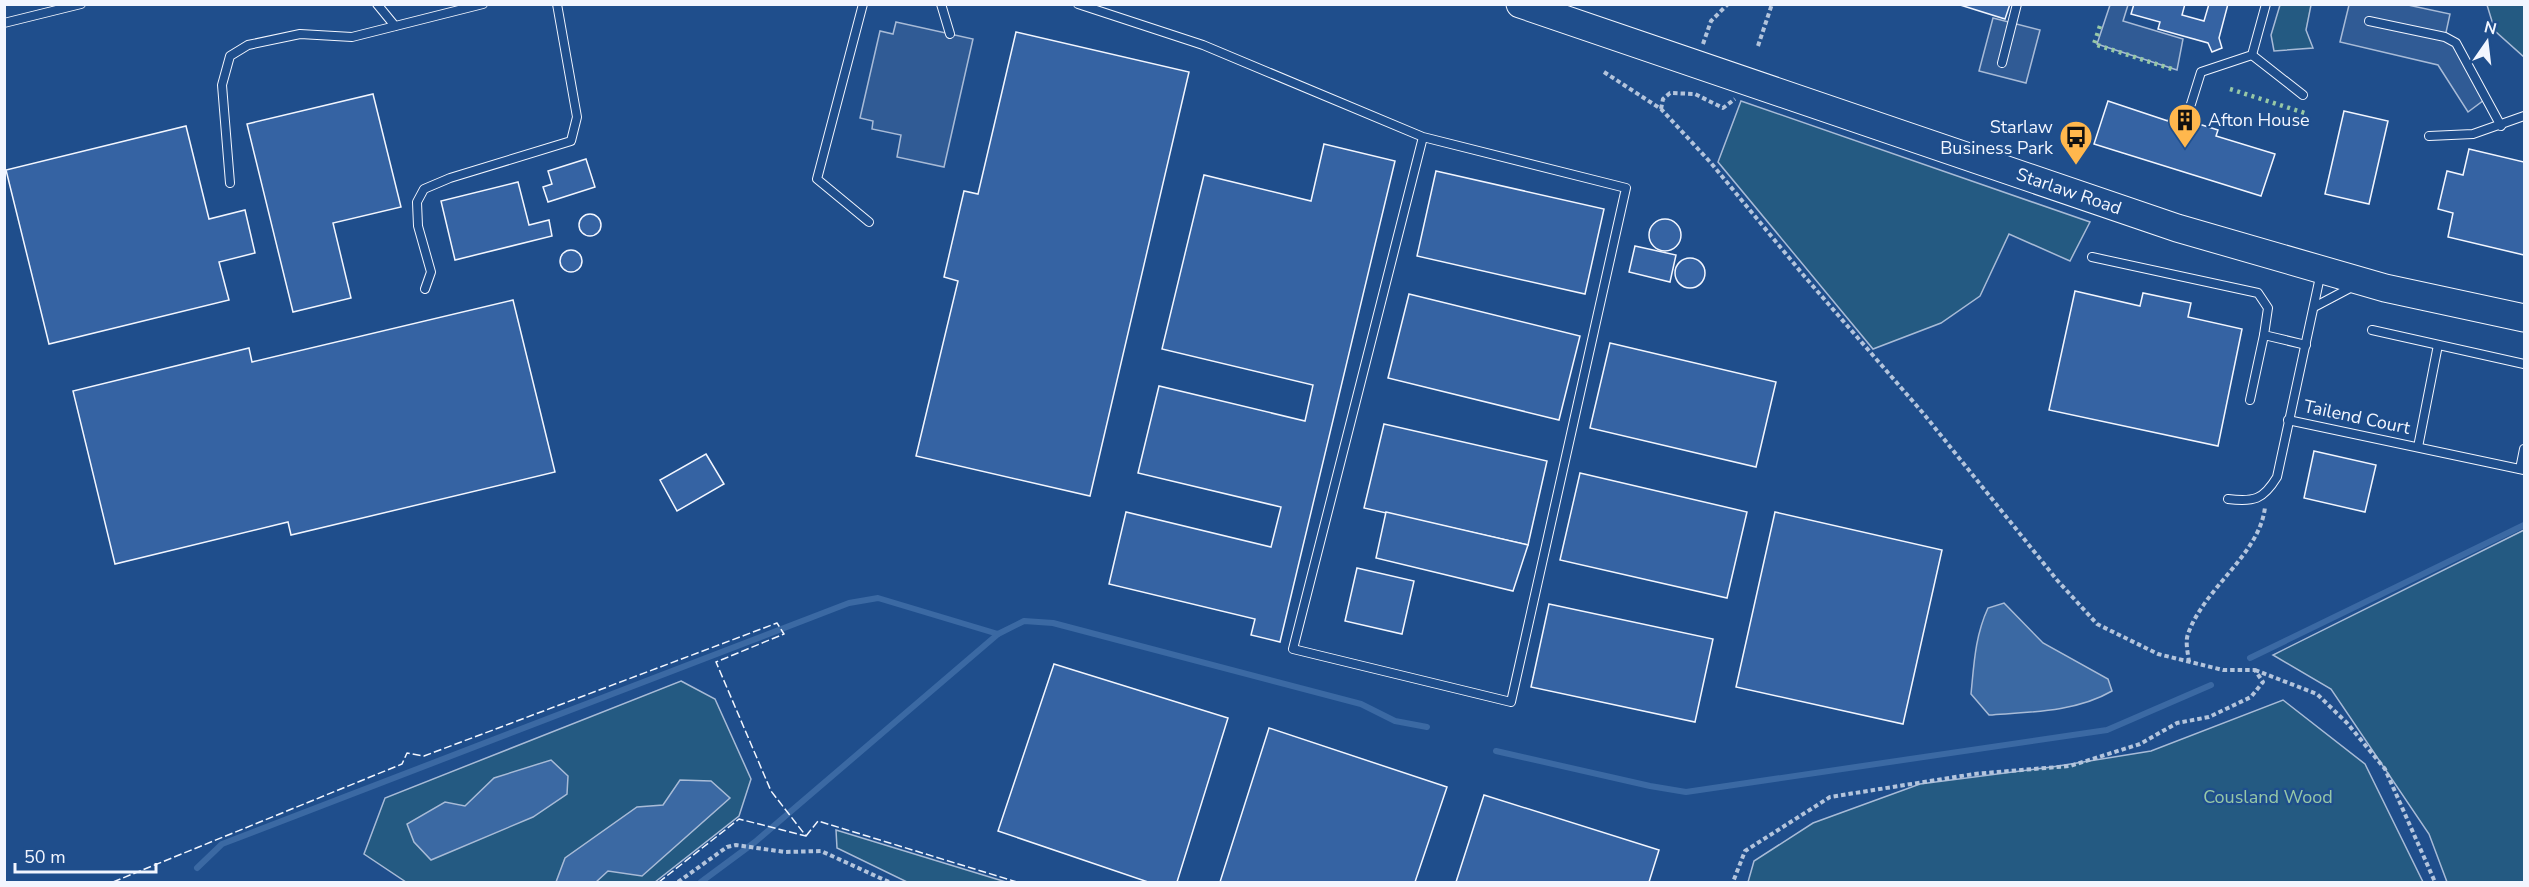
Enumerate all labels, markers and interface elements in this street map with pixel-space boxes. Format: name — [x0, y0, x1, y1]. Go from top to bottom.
north arrow — [2457, 12, 2517, 72]
text: N — [2482, 16, 2499, 41]
building icon: Afton House — [2167, 102, 2203, 149]
place label: Afton House — [2208, 108, 2310, 132]
place label: Starlaw Business Park — [1940, 115, 2054, 160]
bus stop icon: Starlaw Business Park — [2058, 119, 2094, 166]
street label: Starlaw Road — [2013, 162, 2125, 220]
street label: Tailend Court — [2302, 394, 2413, 440]
park label: Cousland Wood — [2203, 785, 2333, 809]
scale bar — [15, 836, 156, 874]
text: 50 m — [24, 845, 66, 869]

